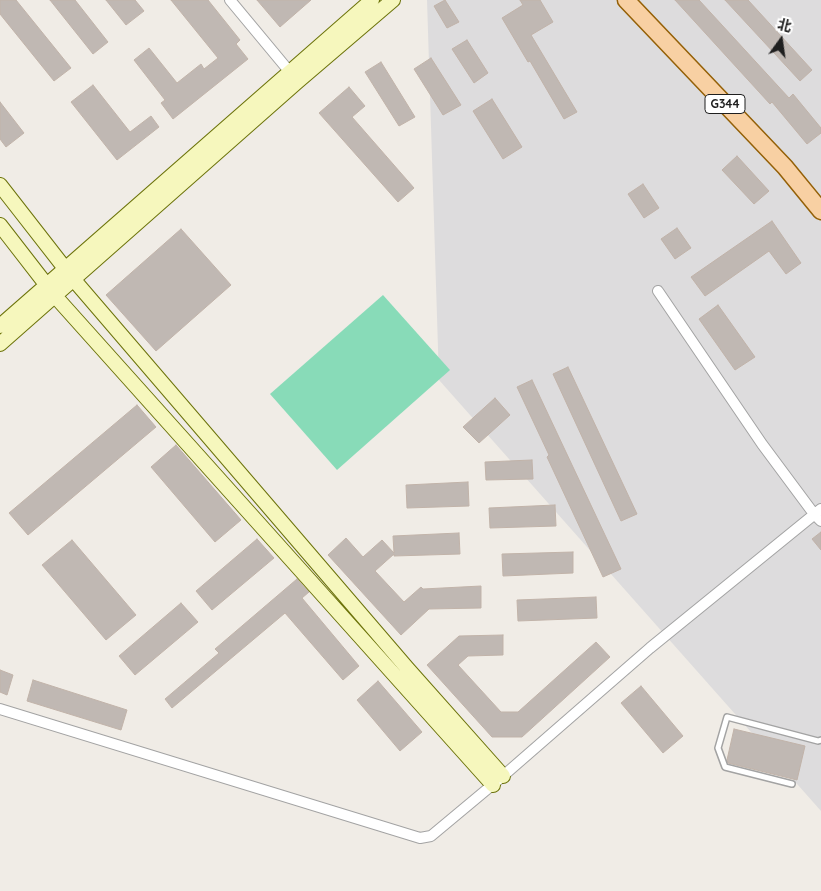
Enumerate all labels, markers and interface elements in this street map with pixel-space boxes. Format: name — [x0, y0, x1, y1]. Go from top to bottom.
north arrow — [756, 15, 806, 65]
text: 北 — [776, 15, 794, 36]
road number: G344 — [705, 95, 745, 114]

